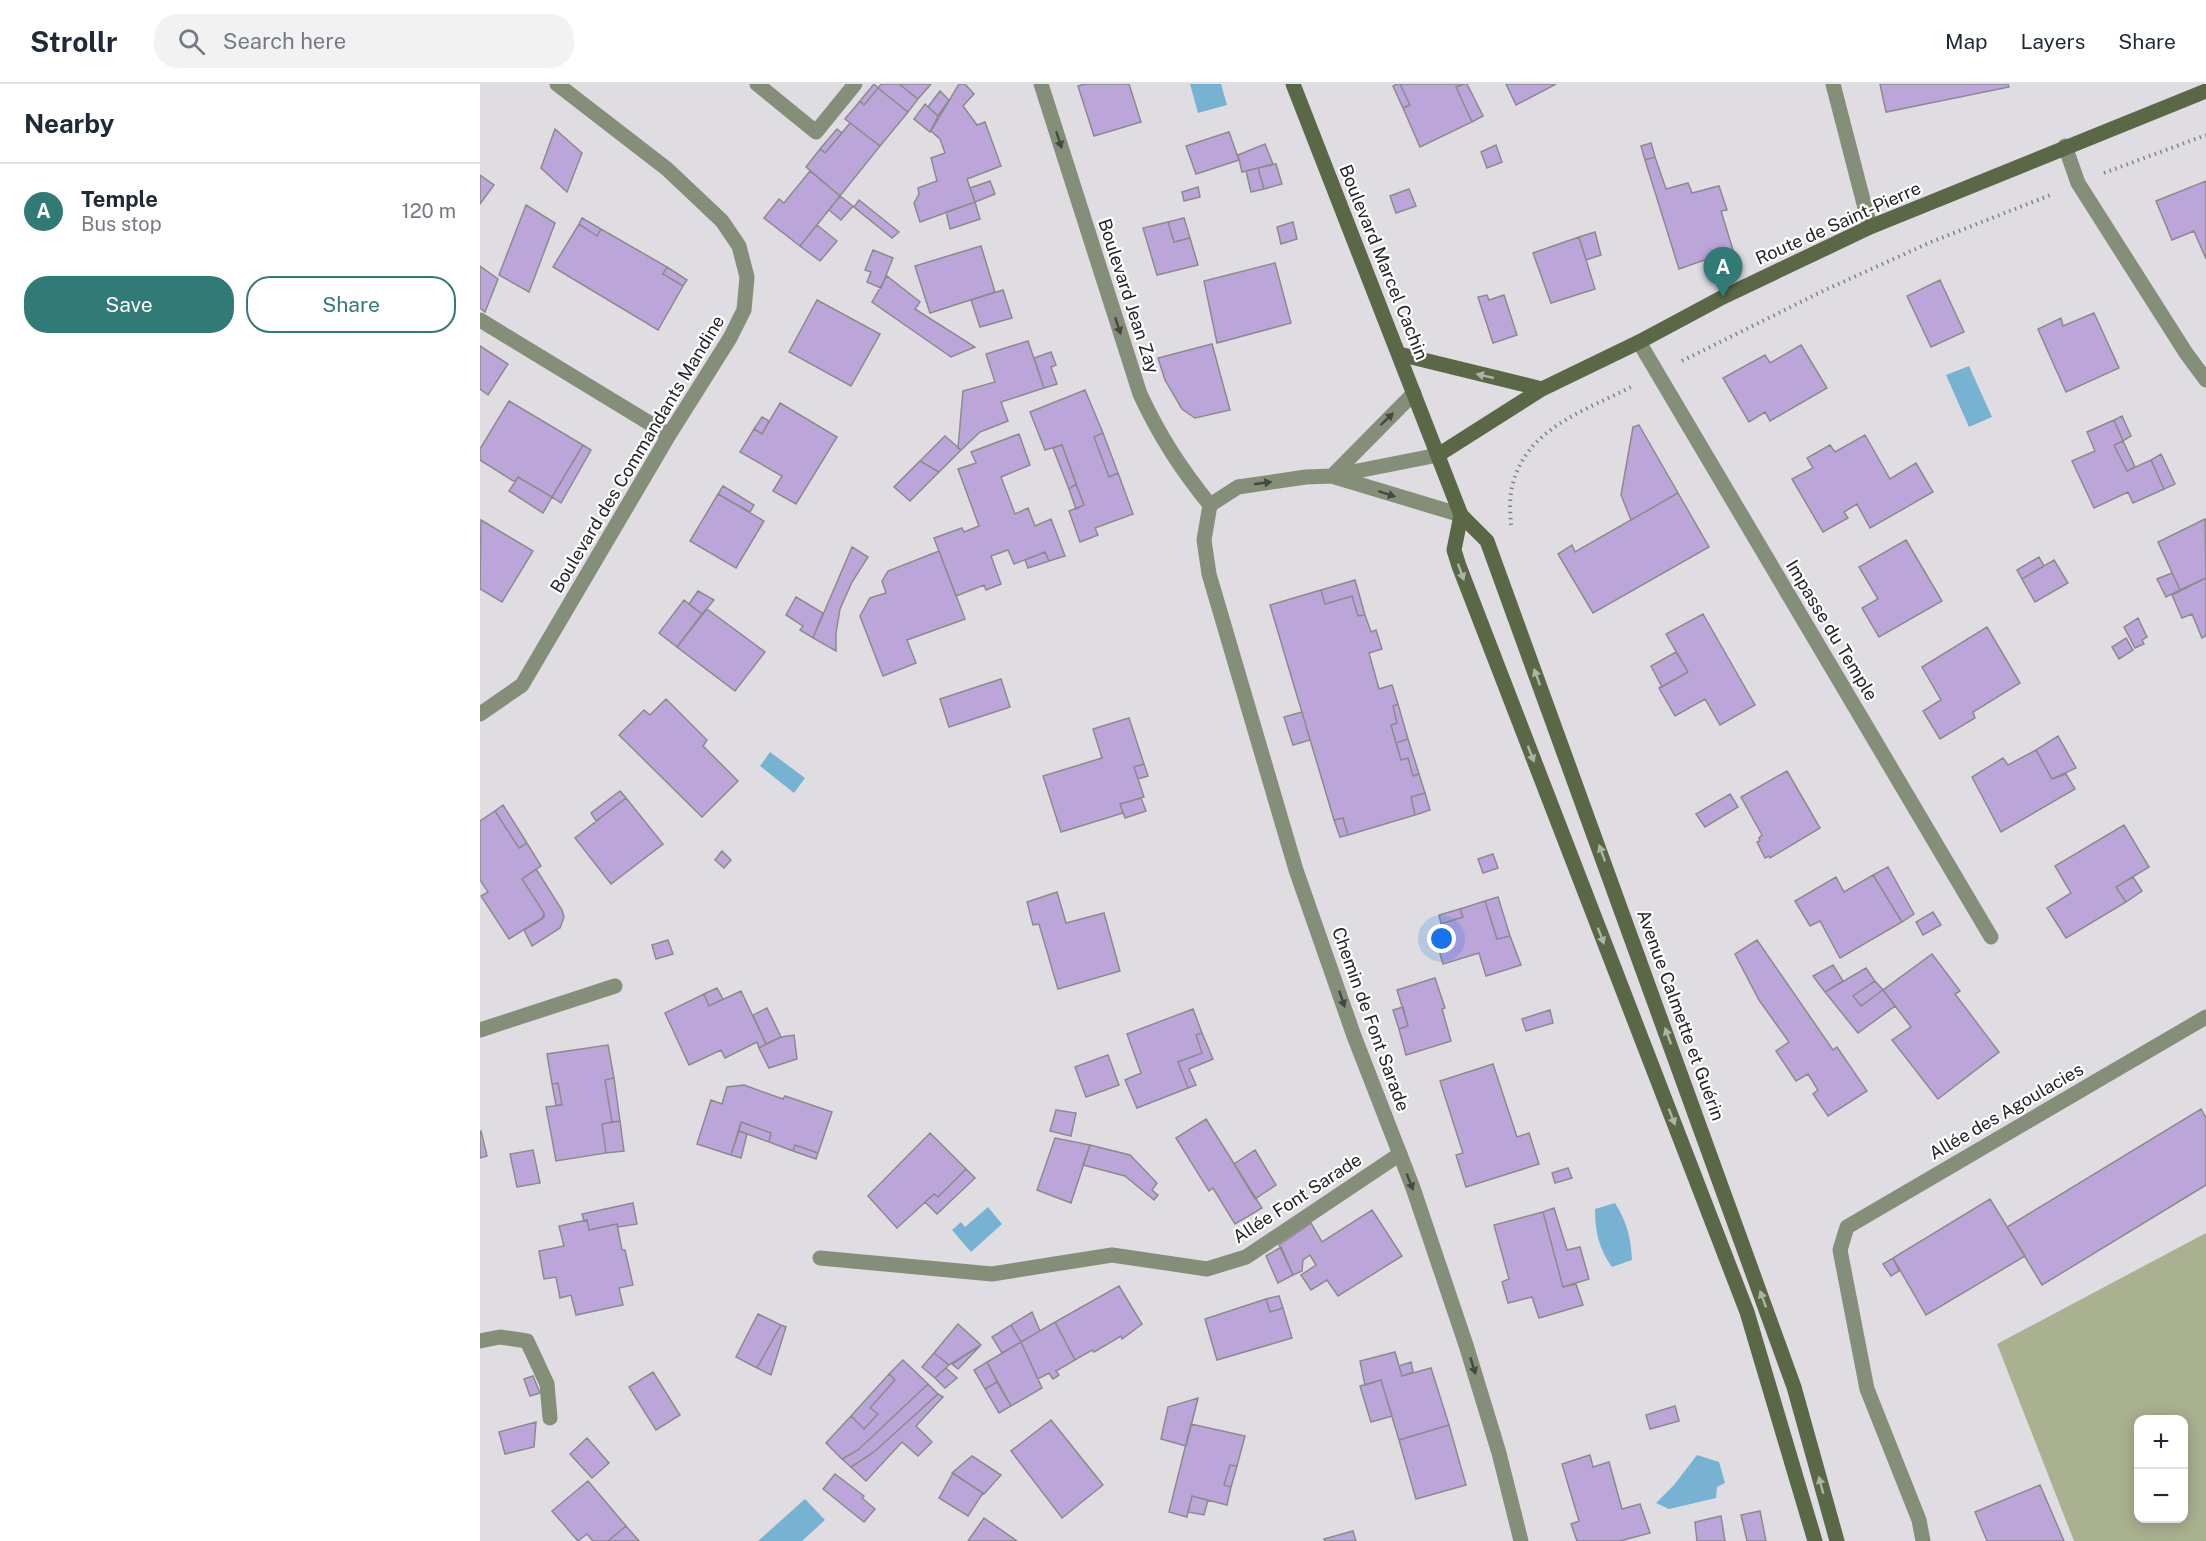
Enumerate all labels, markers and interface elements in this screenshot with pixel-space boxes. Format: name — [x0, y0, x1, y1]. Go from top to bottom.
search box — [154, 14, 574, 68]
text: Strollr — [30, 25, 118, 58]
icon: search — [175, 25, 208, 58]
text: Search here — [223, 28, 346, 54]
text: Map — [1945, 29, 1988, 54]
text: Layers — [2021, 29, 2085, 54]
text: Share — [2118, 29, 2176, 54]
text: Nearby — [24, 108, 114, 139]
one-way arrow — [1055, 131, 1064, 149]
street label: Boulevard Marcel Cachin — [1335, 161, 1433, 363]
street label: Route de Saint-Pierre — [1752, 177, 1924, 269]
text: Temple — [81, 186, 158, 212]
text: A — [36, 199, 51, 223]
text: 120 m — [402, 199, 456, 223]
text: Bus stop — [81, 212, 162, 236]
street label: Boulevard Jean Zay — [1094, 216, 1164, 376]
pin: A — [1704, 248, 1742, 297]
button: Save — [24, 276, 234, 333]
button: Share — [246, 276, 456, 333]
street label: Boulevard des Commandants Mandine — [546, 311, 728, 597]
one-way arrow — [1114, 317, 1123, 335]
one-way arrow — [1476, 371, 1494, 381]
one-way arrow — [1380, 412, 1394, 426]
one-way arrow — [1254, 479, 1273, 488]
one-way arrow — [1378, 490, 1396, 499]
street label: Impasse du Temple — [1782, 556, 1882, 704]
one-way arrow — [1457, 563, 1467, 581]
one-way arrow — [1532, 668, 1542, 686]
one-way arrow — [1526, 745, 1536, 763]
one-way arrow — [1596, 844, 1606, 862]
street label: Avenue Calmette et Guérin — [1633, 907, 1729, 1123]
street label: Chemin de Font Sarade — [1328, 924, 1414, 1114]
your location — [1427, 924, 1456, 953]
one-way arrow — [1597, 927, 1607, 945]
one-way arrow — [1337, 990, 1347, 1008]
one-way arrow — [1662, 1027, 1672, 1045]
street label: Allée des Agoulacies — [1925, 1058, 2087, 1164]
one-way arrow — [1667, 1109, 1677, 1127]
street label: Allée Font Sarade — [1229, 1149, 1365, 1247]
one-way arrow — [1406, 1173, 1416, 1191]
one-way arrow — [1757, 1290, 1767, 1308]
one-way arrow — [1469, 1357, 1478, 1375]
map controls — [2134, 1415, 2188, 1523]
button: + — [2134, 1415, 2188, 1469]
button: − — [2134, 1469, 2188, 1523]
one-way arrow — [1816, 1475, 1826, 1494]

